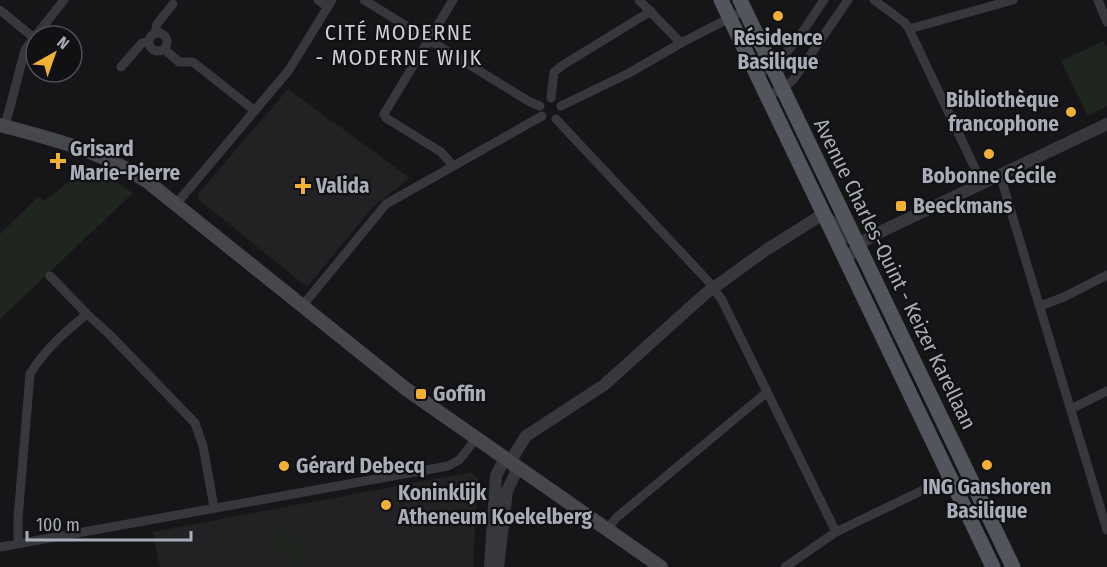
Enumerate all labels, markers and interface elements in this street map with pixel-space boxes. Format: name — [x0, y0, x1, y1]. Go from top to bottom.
marker: Résidence Basilique — [771, 9, 785, 23]
district label: CITÉ MODERNE - MODERNE WIJK — [315, 19, 483, 71]
north arrow — [24, 24, 84, 84]
place label: Résidence Basilique — [733, 25, 823, 75]
text: N — [54, 33, 73, 53]
place label: Bibliothèque francophone — [946, 87, 1059, 137]
marker: Bibliothèque francophone — [1064, 105, 1078, 119]
street label: Avenue Charles-Quint - Keizer Karellaan — [808, 114, 982, 434]
place label: Grisard Marie-Pierre — [70, 136, 180, 186]
marker: Bobonne Cécile — [982, 147, 996, 161]
marker: Grisard Marie-Pierre — [51, 154, 65, 168]
place label: Bobonne Cécile — [922, 163, 1057, 189]
place label: Valida — [315, 173, 369, 199]
marker: Valida — [294, 177, 312, 195]
place label: Beeckmans — [913, 193, 1013, 219]
marker: Beeckmans — [894, 199, 908, 213]
place label: Goffin — [433, 381, 486, 407]
marker: Goffin — [414, 387, 428, 401]
place label: Gérard Debecq — [296, 453, 425, 479]
marker: ING Ganshoren Basilique — [980, 458, 994, 472]
marker: Gérard Debecq — [277, 459, 291, 473]
place label: ING Ganshoren Basilique — [923, 474, 1051, 524]
place label: Koninklijk Atheneum Koekelberg — [397, 480, 592, 530]
marker: Koninklijk Atheneum Koekelberg — [379, 498, 393, 512]
scale bar — [27, 504, 190, 542]
text: 100 m — [36, 514, 80, 536]

